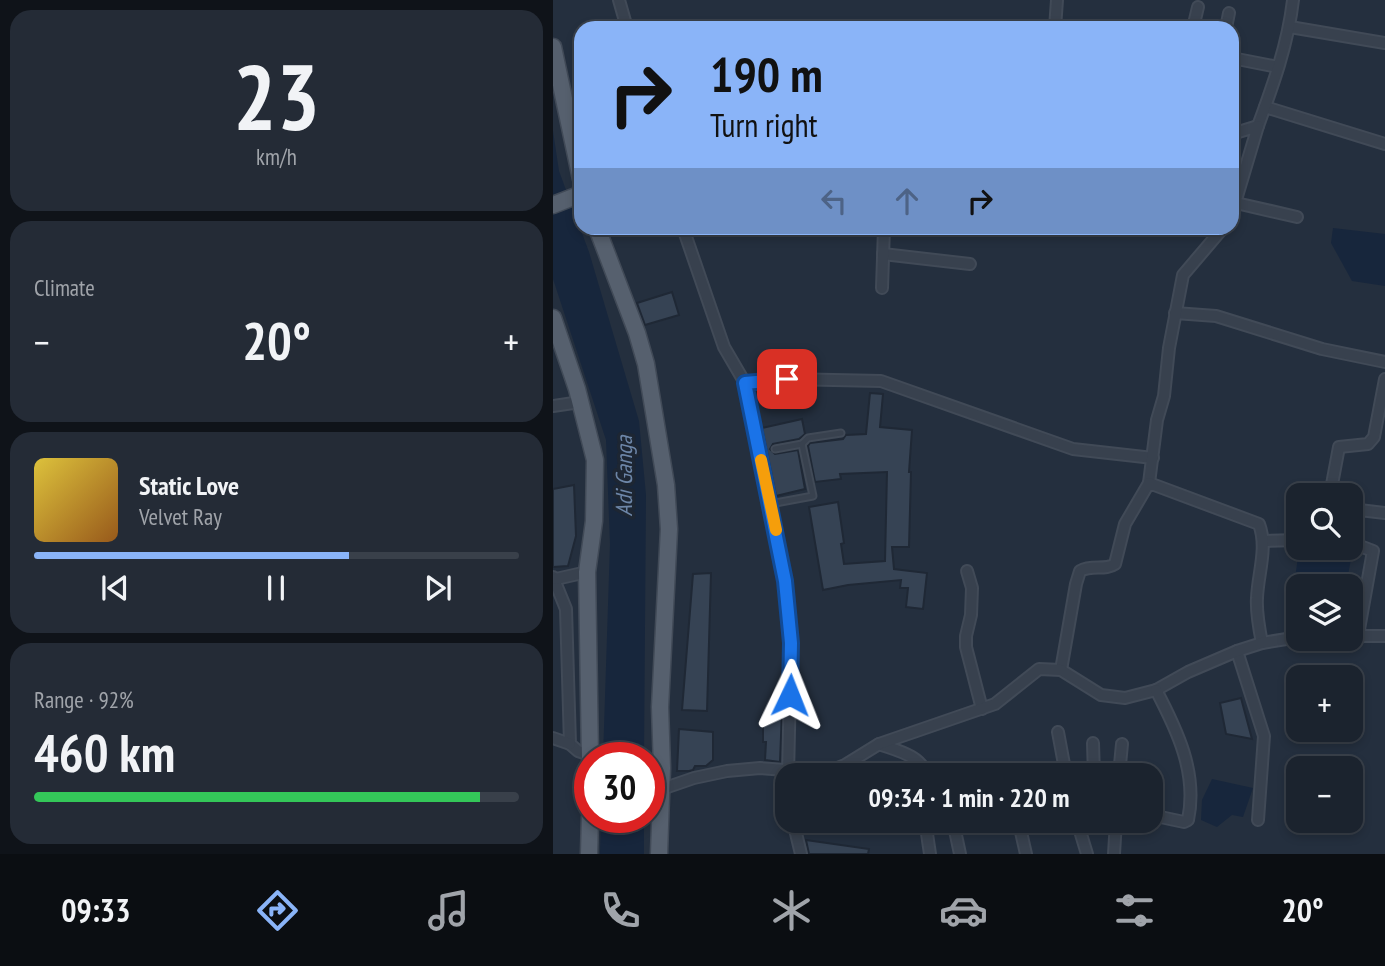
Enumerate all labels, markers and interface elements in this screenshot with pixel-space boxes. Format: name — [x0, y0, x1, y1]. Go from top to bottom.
text: 23 — [233, 37, 320, 155]
text: 190 m — [710, 42, 823, 106]
icon: right — [595, 49, 686, 140]
text: Turn right — [710, 104, 818, 146]
text: km/h — [256, 142, 297, 171]
icon: left — [815, 182, 853, 220]
icon: ahead — [888, 182, 926, 220]
icon: right — [961, 182, 999, 220]
text: Climate — [34, 273, 95, 302]
text: 20° — [242, 307, 311, 374]
text: − — [34, 317, 50, 366]
text: + — [503, 317, 519, 366]
pin — [757, 349, 817, 409]
icon: arrive — [768, 360, 806, 398]
water label: Adi Ganga — [609, 434, 638, 516]
text: Static Love — [139, 469, 239, 502]
map controls — [1286, 483, 1363, 833]
button: search — [1286, 483, 1363, 560]
text: Velvet Ray — [139, 502, 222, 531]
icon: previous — [96, 569, 134, 607]
icon: pause — [257, 569, 295, 607]
icon: next — [419, 569, 457, 607]
button: layers — [1286, 574, 1363, 651]
position arrow — [753, 658, 827, 732]
button: + — [1286, 665, 1363, 742]
text: Range · 92% — [34, 685, 134, 714]
text: 460 km — [34, 719, 175, 786]
speed limit sign: 30 — [574, 742, 665, 833]
button: − — [1286, 756, 1363, 833]
text: 09:34 · 1 min · 220 m — [869, 781, 1069, 814]
icon: directions — [253, 886, 302, 935]
icon: music — [424, 886, 473, 935]
icon: phone — [596, 886, 645, 935]
icon: climate — [767, 886, 816, 935]
icon: car — [939, 886, 988, 935]
icon: filters — [1110, 886, 1159, 935]
text: 09:33 — [61, 889, 130, 931]
text: 20° — [1282, 889, 1324, 931]

